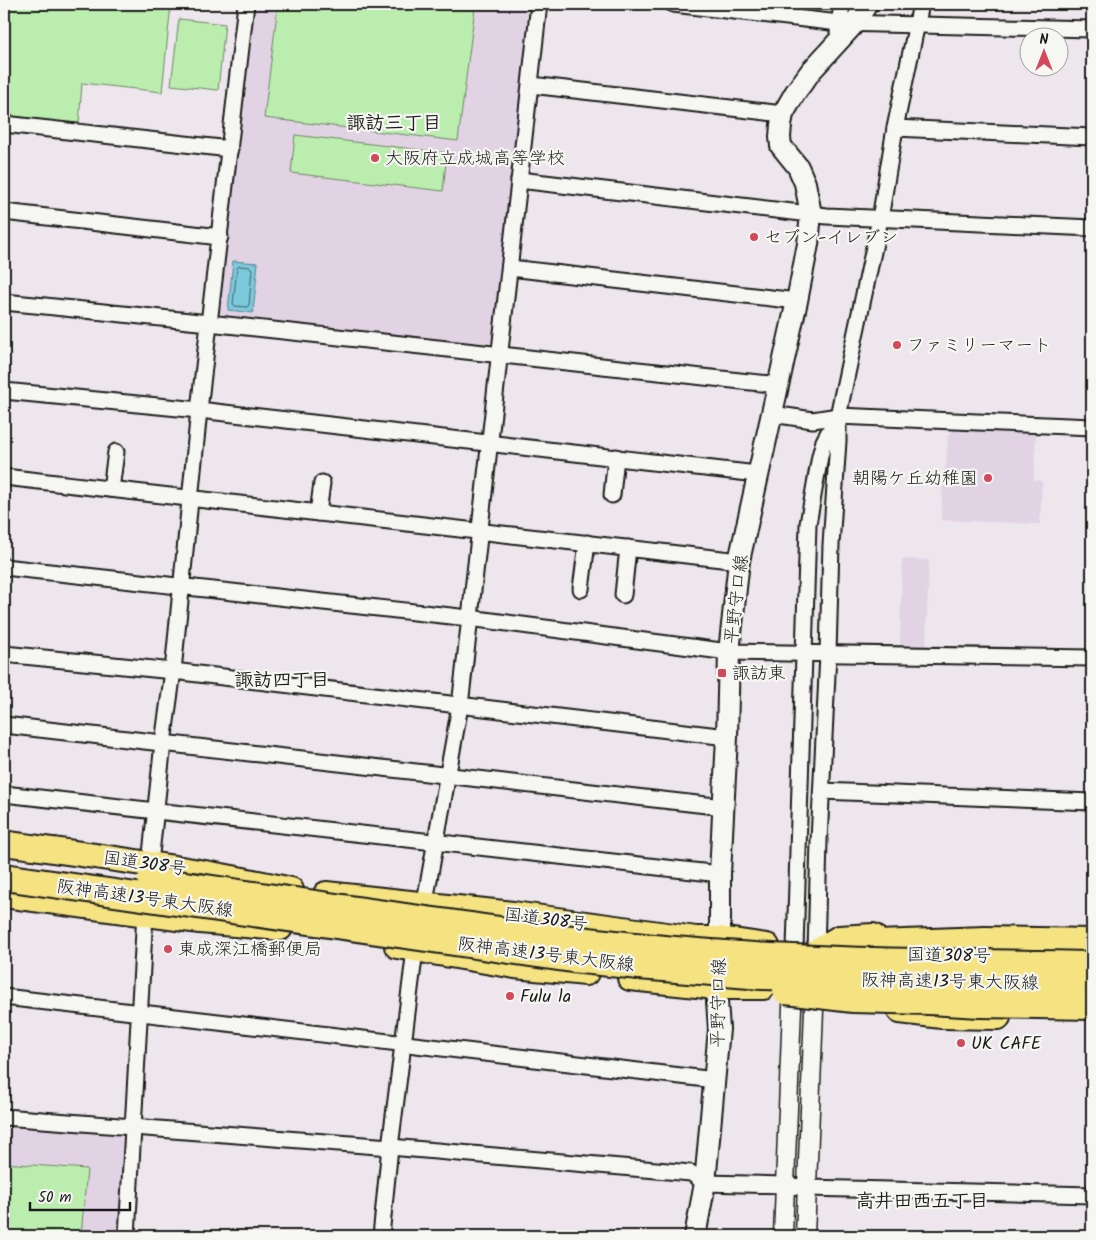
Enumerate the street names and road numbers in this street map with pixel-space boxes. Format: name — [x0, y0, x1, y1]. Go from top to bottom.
street label: 平野守口線 — [718, 553, 757, 646]
street label: 国道308号 — [101, 844, 188, 885]
street label: 阪神高速13号東大阪線 — [55, 873, 235, 926]
street label: 国道308号 — [502, 901, 589, 940]
street label: 阪神高速13号東大阪線 — [456, 930, 636, 981]
street label: 国道308号 — [907, 941, 991, 972]
street label: 平野守口線 — [704, 958, 735, 1048]
street label: 阪神高速13号東大阪線 — [861, 966, 1039, 999]

